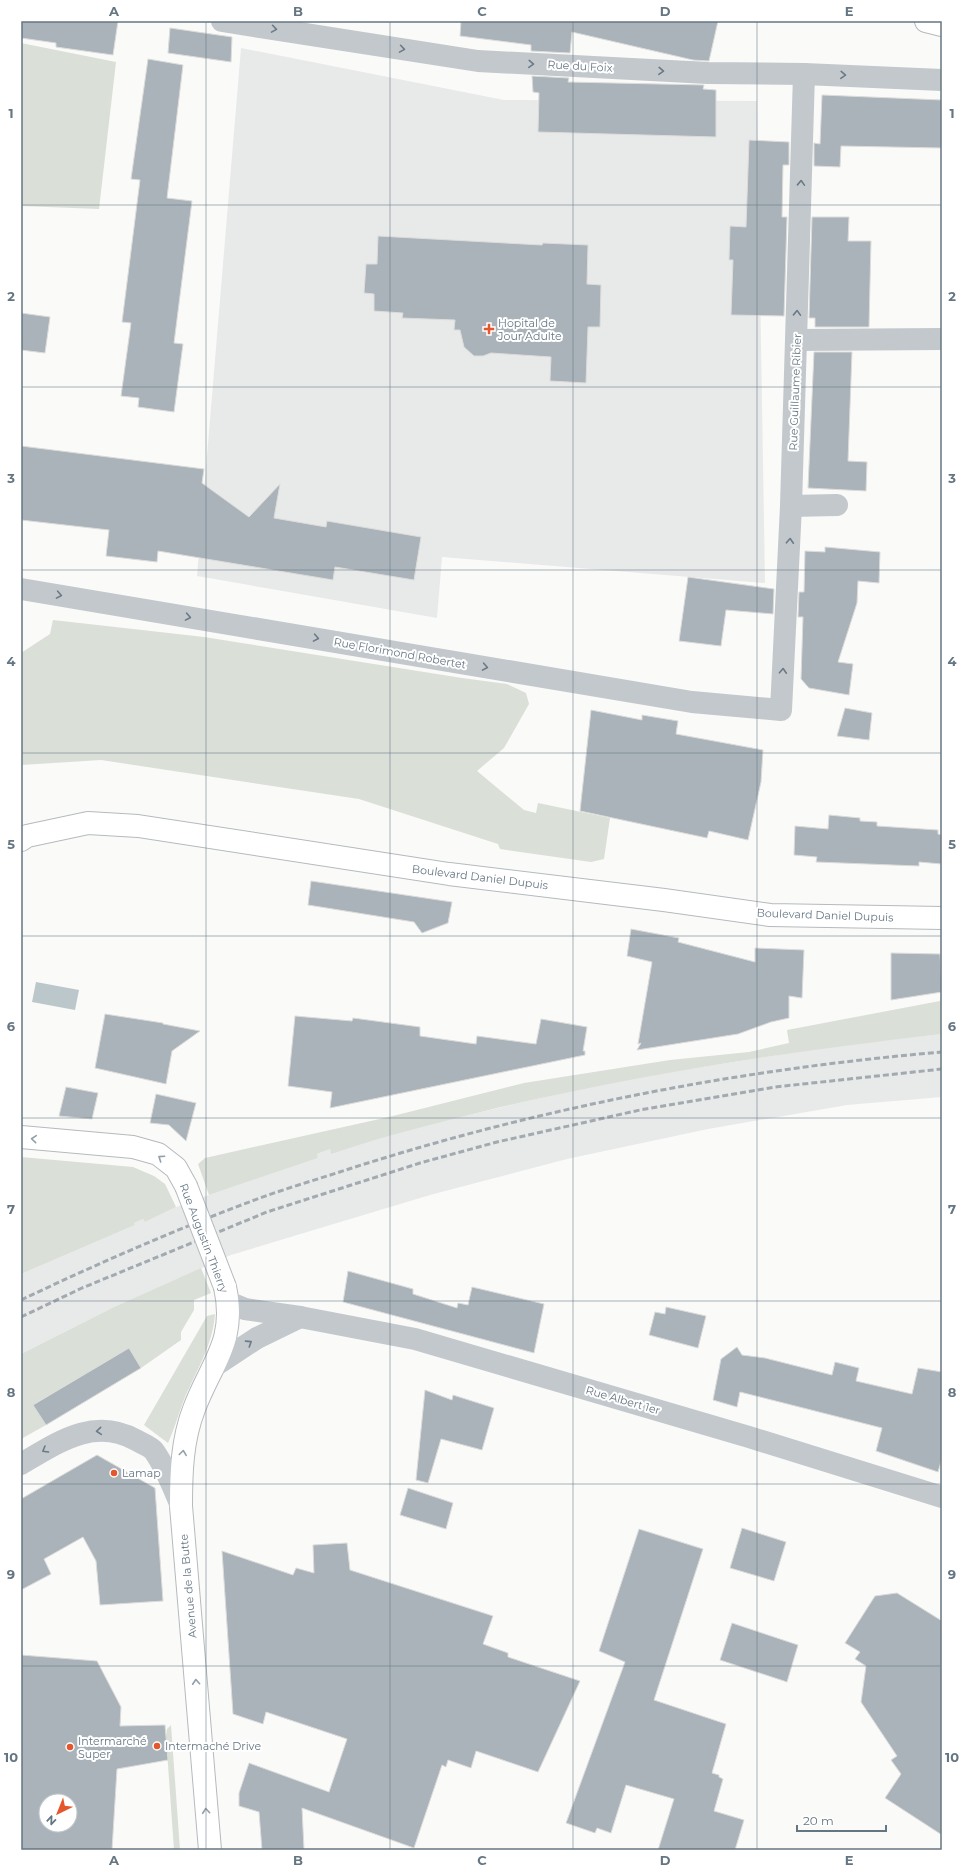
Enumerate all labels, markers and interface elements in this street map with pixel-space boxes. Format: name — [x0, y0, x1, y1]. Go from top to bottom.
text: A — [108, 3, 120, 19]
text: B — [293, 3, 303, 19]
text: C — [477, 3, 487, 19]
text: D — [660, 3, 671, 19]
text: E — [845, 3, 854, 19]
one-way arrow — [271, 24, 277, 33]
one-way arrow — [399, 44, 406, 53]
street label: Rue du Foix — [547, 57, 613, 75]
one-way arrow — [529, 60, 535, 68]
one-way arrow — [658, 66, 664, 75]
one-way arrow — [840, 71, 846, 80]
text: 1 — [8, 105, 14, 121]
text: 1 — [949, 105, 955, 121]
one-way arrow — [796, 180, 805, 186]
text: 2 — [7, 288, 15, 304]
text: 2 — [948, 288, 956, 304]
one-way arrow — [793, 310, 801, 316]
place label: Hopital de Jour Adulte — [497, 316, 562, 343]
marker: Hopital de Jour Adulte — [483, 323, 495, 335]
street label: Rue Guillaume Ribier — [786, 333, 804, 451]
text: 3 — [6, 470, 15, 486]
text: 3 — [947, 470, 956, 486]
one-way arrow — [785, 538, 794, 544]
one-way arrow — [56, 590, 63, 599]
one-way arrow — [185, 612, 191, 621]
one-way arrow — [313, 634, 319, 642]
street label: Rue Florimond Robertet — [333, 634, 468, 672]
text: 4 — [7, 653, 16, 669]
text: 4 — [948, 653, 957, 669]
one-way arrow — [482, 662, 489, 671]
one-way arrow — [779, 668, 787, 674]
text: 5 — [7, 836, 15, 852]
text: 5 — [948, 836, 956, 852]
street label: Boulevard Daniel Dupuis — [411, 862, 549, 892]
street label: Boulevard Daniel Dupuis — [756, 906, 894, 924]
text: 6 — [7, 1018, 16, 1034]
text: 6 — [948, 1018, 957, 1034]
one-way arrow — [31, 1134, 37, 1143]
one-way arrow — [159, 1155, 166, 1162]
street label: Rue Augustin Thierry — [177, 1181, 231, 1295]
text: 7 — [7, 1201, 15, 1217]
text: 7 — [948, 1201, 956, 1217]
one-way arrow — [244, 1341, 251, 1348]
street label: Rue Albert 1er — [584, 1383, 662, 1417]
text: 8 — [7, 1384, 16, 1400]
text: 8 — [948, 1384, 957, 1400]
one-way arrow — [96, 1426, 102, 1435]
one-way arrow — [42, 1446, 49, 1453]
one-way arrow — [178, 1450, 187, 1456]
place label: Lamap — [122, 1466, 161, 1480]
marker: Lamap — [109, 1468, 119, 1478]
street label: Avenue de la Butte — [176, 1533, 200, 1639]
text: 9 — [7, 1566, 15, 1582]
text: 9 — [948, 1566, 956, 1582]
one-way arrow — [192, 1679, 201, 1685]
place label: Intermarché Super — [78, 1734, 147, 1761]
place label: Intermaché Drive — [165, 1739, 261, 1753]
marker: Intermaché Drive — [152, 1741, 162, 1751]
marker: Intermarché Super — [65, 1742, 75, 1752]
text: 10 — [4, 1749, 18, 1765]
text: 10 — [945, 1749, 959, 1765]
north arrow — [38, 1793, 78, 1833]
scale bar — [797, 1807, 886, 1833]
one-way arrow — [202, 1808, 211, 1814]
text: N — [43, 1812, 59, 1828]
text: 20 m — [803, 1813, 834, 1828]
text: A — [108, 1852, 120, 1868]
text: B — [293, 1852, 303, 1868]
text: C — [477, 1852, 487, 1868]
text: D — [660, 1852, 671, 1868]
text: E — [845, 1852, 854, 1868]

